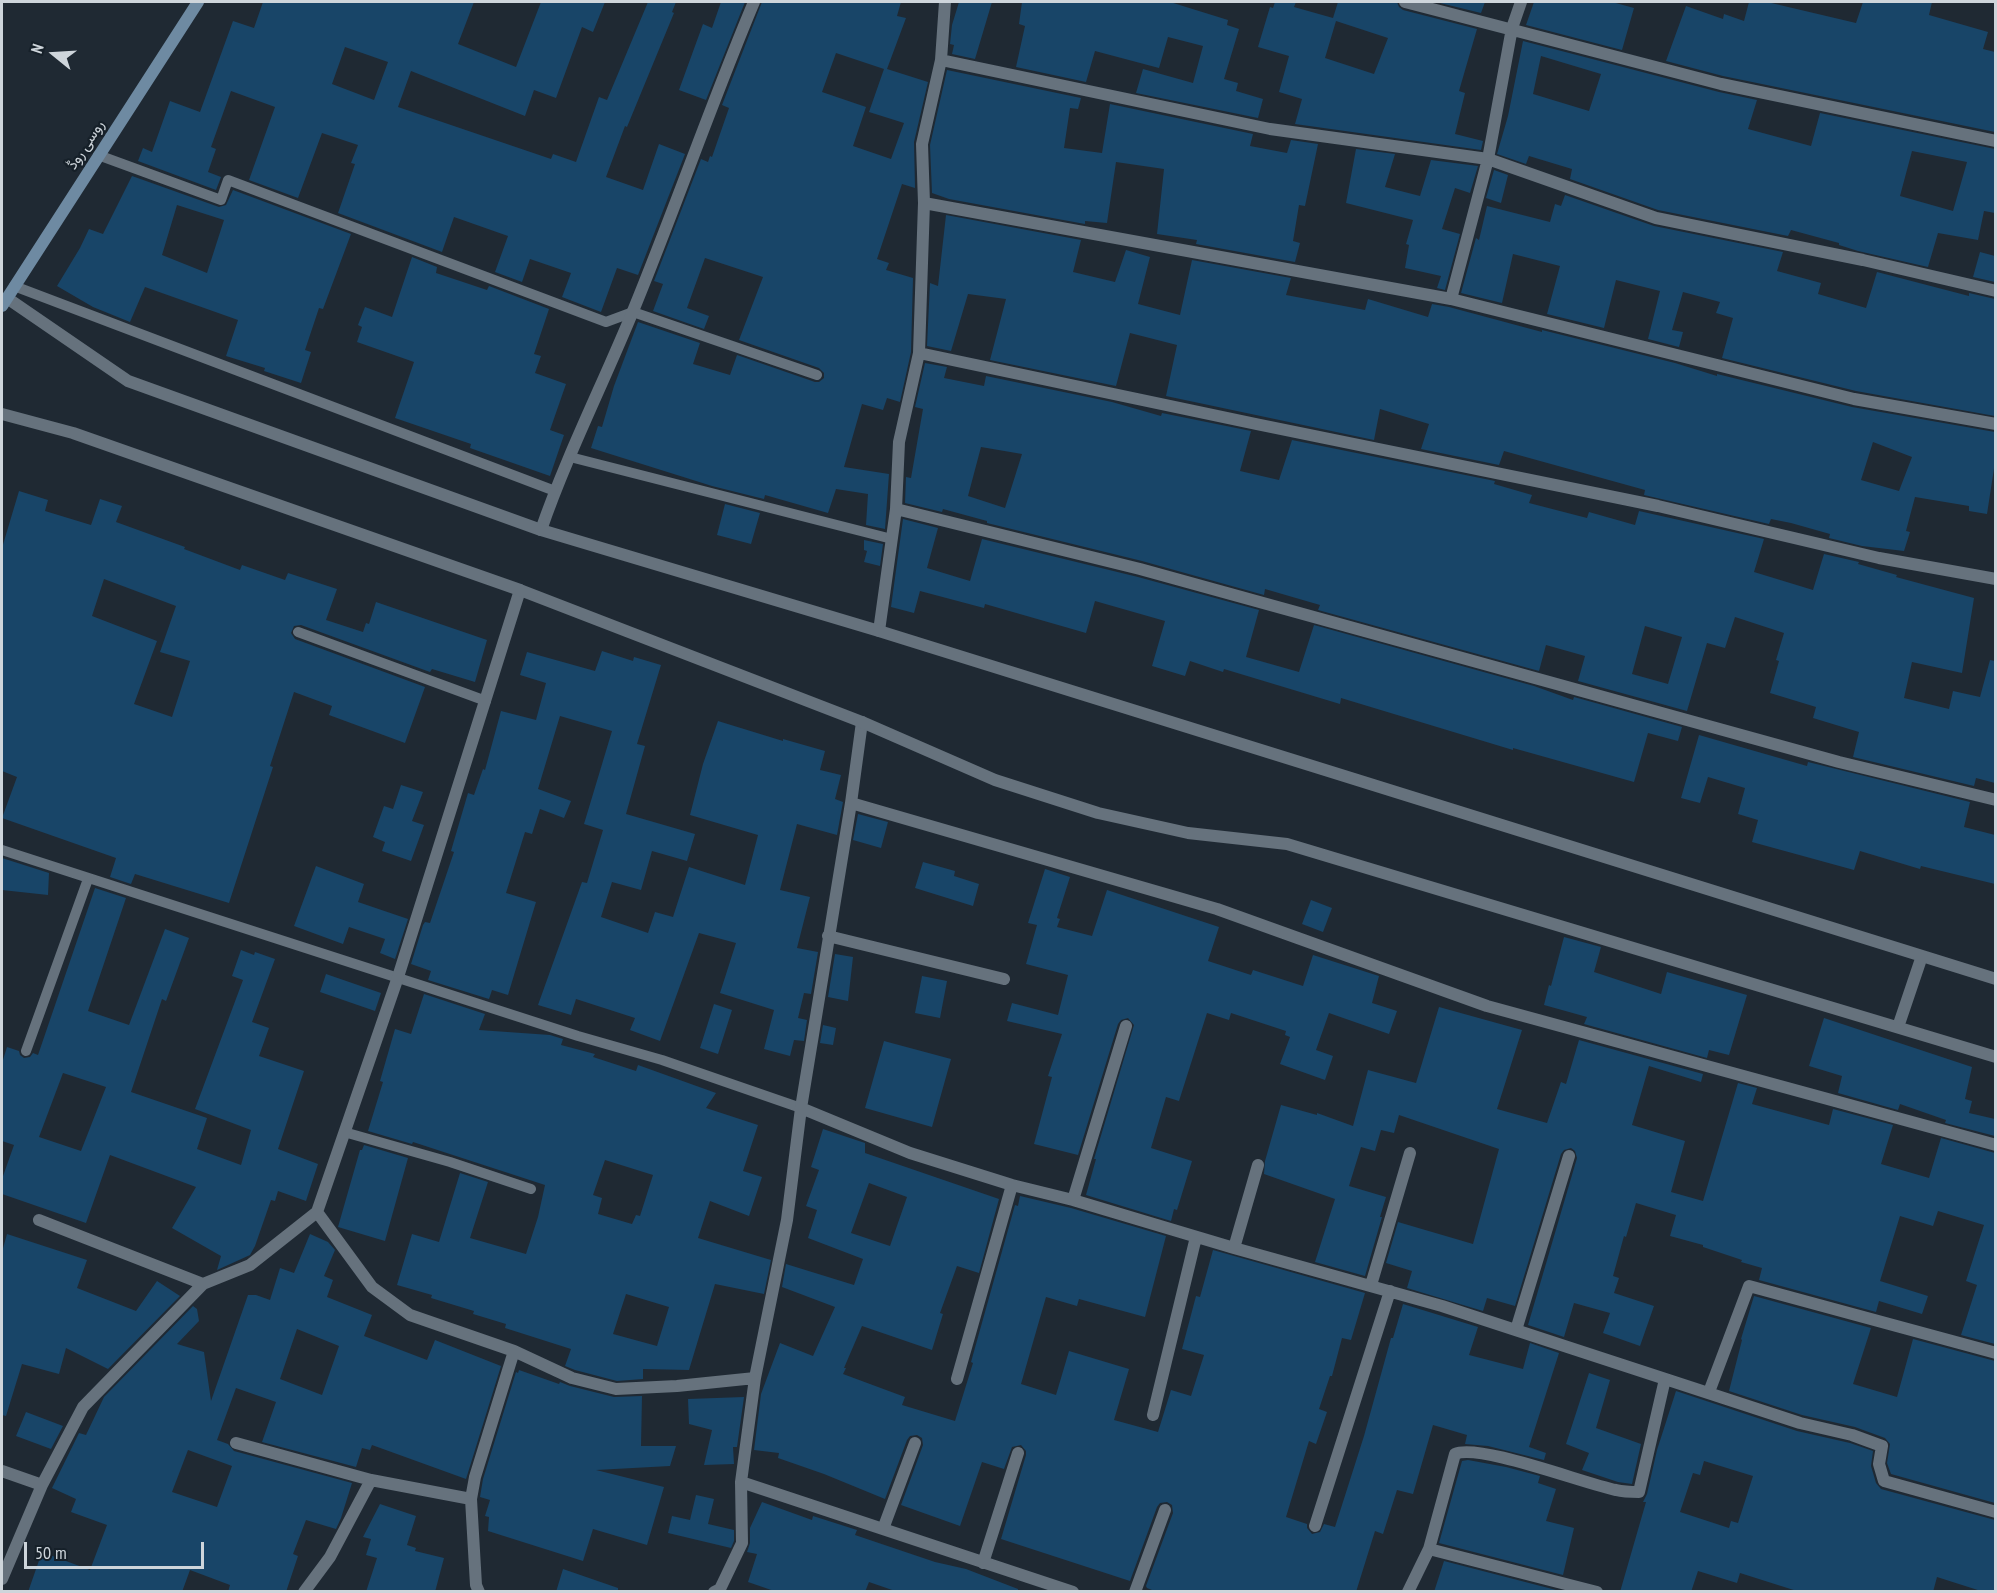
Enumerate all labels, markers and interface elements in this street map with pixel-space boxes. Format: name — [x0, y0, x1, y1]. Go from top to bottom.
north arrow — [24, 24, 84, 84]
text: N — [26, 41, 48, 56]
street label: روسی روڈ — [63, 117, 109, 173]
scale bar — [27, 1530, 207, 1568]
text: 50 m — [35, 1541, 67, 1564]

